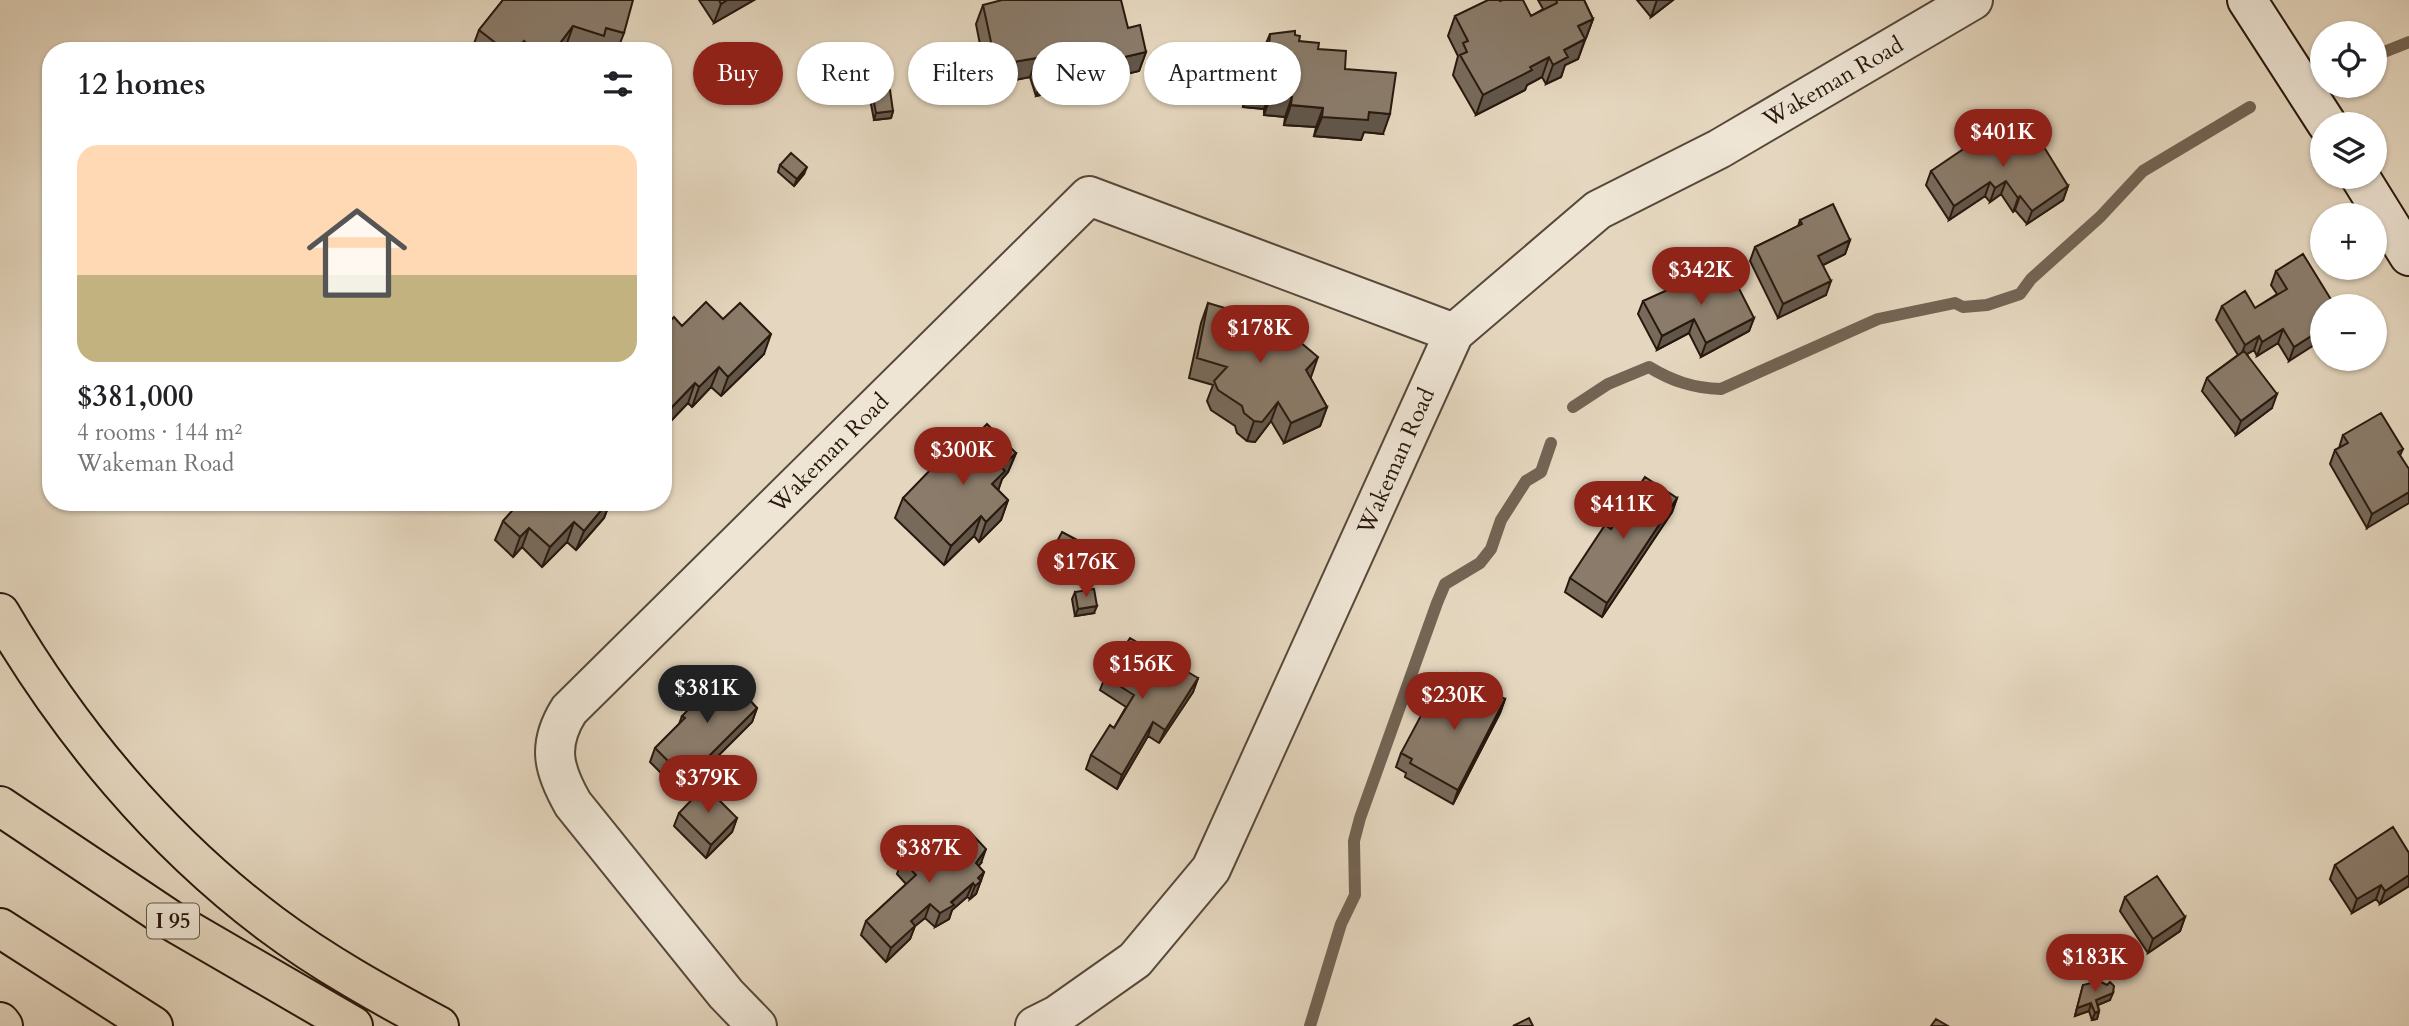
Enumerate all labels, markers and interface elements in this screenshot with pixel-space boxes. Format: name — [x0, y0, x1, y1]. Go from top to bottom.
map controls — [2310, 21, 2387, 371]
button: locate — [2310, 21, 2387, 98]
street label: Wakeman Road — [1756, 29, 1910, 135]
chip: Buy — [693, 42, 783, 105]
chip: Rent — [797, 42, 894, 105]
chip: Filters — [908, 42, 1018, 105]
chip: New — [1032, 42, 1130, 105]
chip: Apartment — [1144, 42, 1301, 105]
text: 12 homes — [77, 64, 206, 105]
icon: filters — [599, 65, 637, 103]
pin: $401K — [1954, 110, 2052, 169]
button: layers — [2310, 112, 2387, 189]
text: $401K — [1970, 116, 2036, 147]
icon: home — [294, 190, 420, 316]
button: + — [2310, 203, 2387, 280]
pin: $342K — [1652, 247, 1750, 307]
text: $342K — [1668, 254, 1734, 285]
button: − — [2310, 294, 2387, 371]
pin: $178K — [1211, 306, 1309, 365]
text: $178K — [1227, 312, 1293, 343]
text: $381,000 — [77, 376, 193, 417]
street label: Wakeman Road — [1349, 382, 1442, 540]
street label: Wakeman Road — [762, 386, 896, 520]
text: 4 rooms · 144 m² — [77, 417, 242, 448]
pin: $300K — [914, 428, 1012, 487]
text: $300K — [930, 434, 996, 465]
text: Wakeman Road — [77, 448, 234, 479]
pin: $411K — [1574, 482, 1672, 541]
text: $411K — [1590, 488, 1656, 519]
pin: $176K — [1037, 540, 1135, 599]
text: $176K — [1053, 546, 1119, 577]
pin: $156K — [1093, 642, 1191, 701]
text: $156K — [1109, 648, 1175, 679]
pin: $381K — [658, 666, 756, 725]
text: $381K — [674, 672, 740, 703]
pin: $230K — [1405, 672, 1503, 732]
text: $230K — [1421, 679, 1487, 710]
pin: $379K — [659, 756, 757, 815]
text: $379K — [675, 762, 741, 793]
pin: $387K — [880, 826, 978, 885]
text: $387K — [896, 832, 962, 863]
road number: I 95 — [147, 904, 199, 939]
pin: $183K — [2046, 934, 2144, 994]
text: $183K — [2062, 941, 2128, 972]

